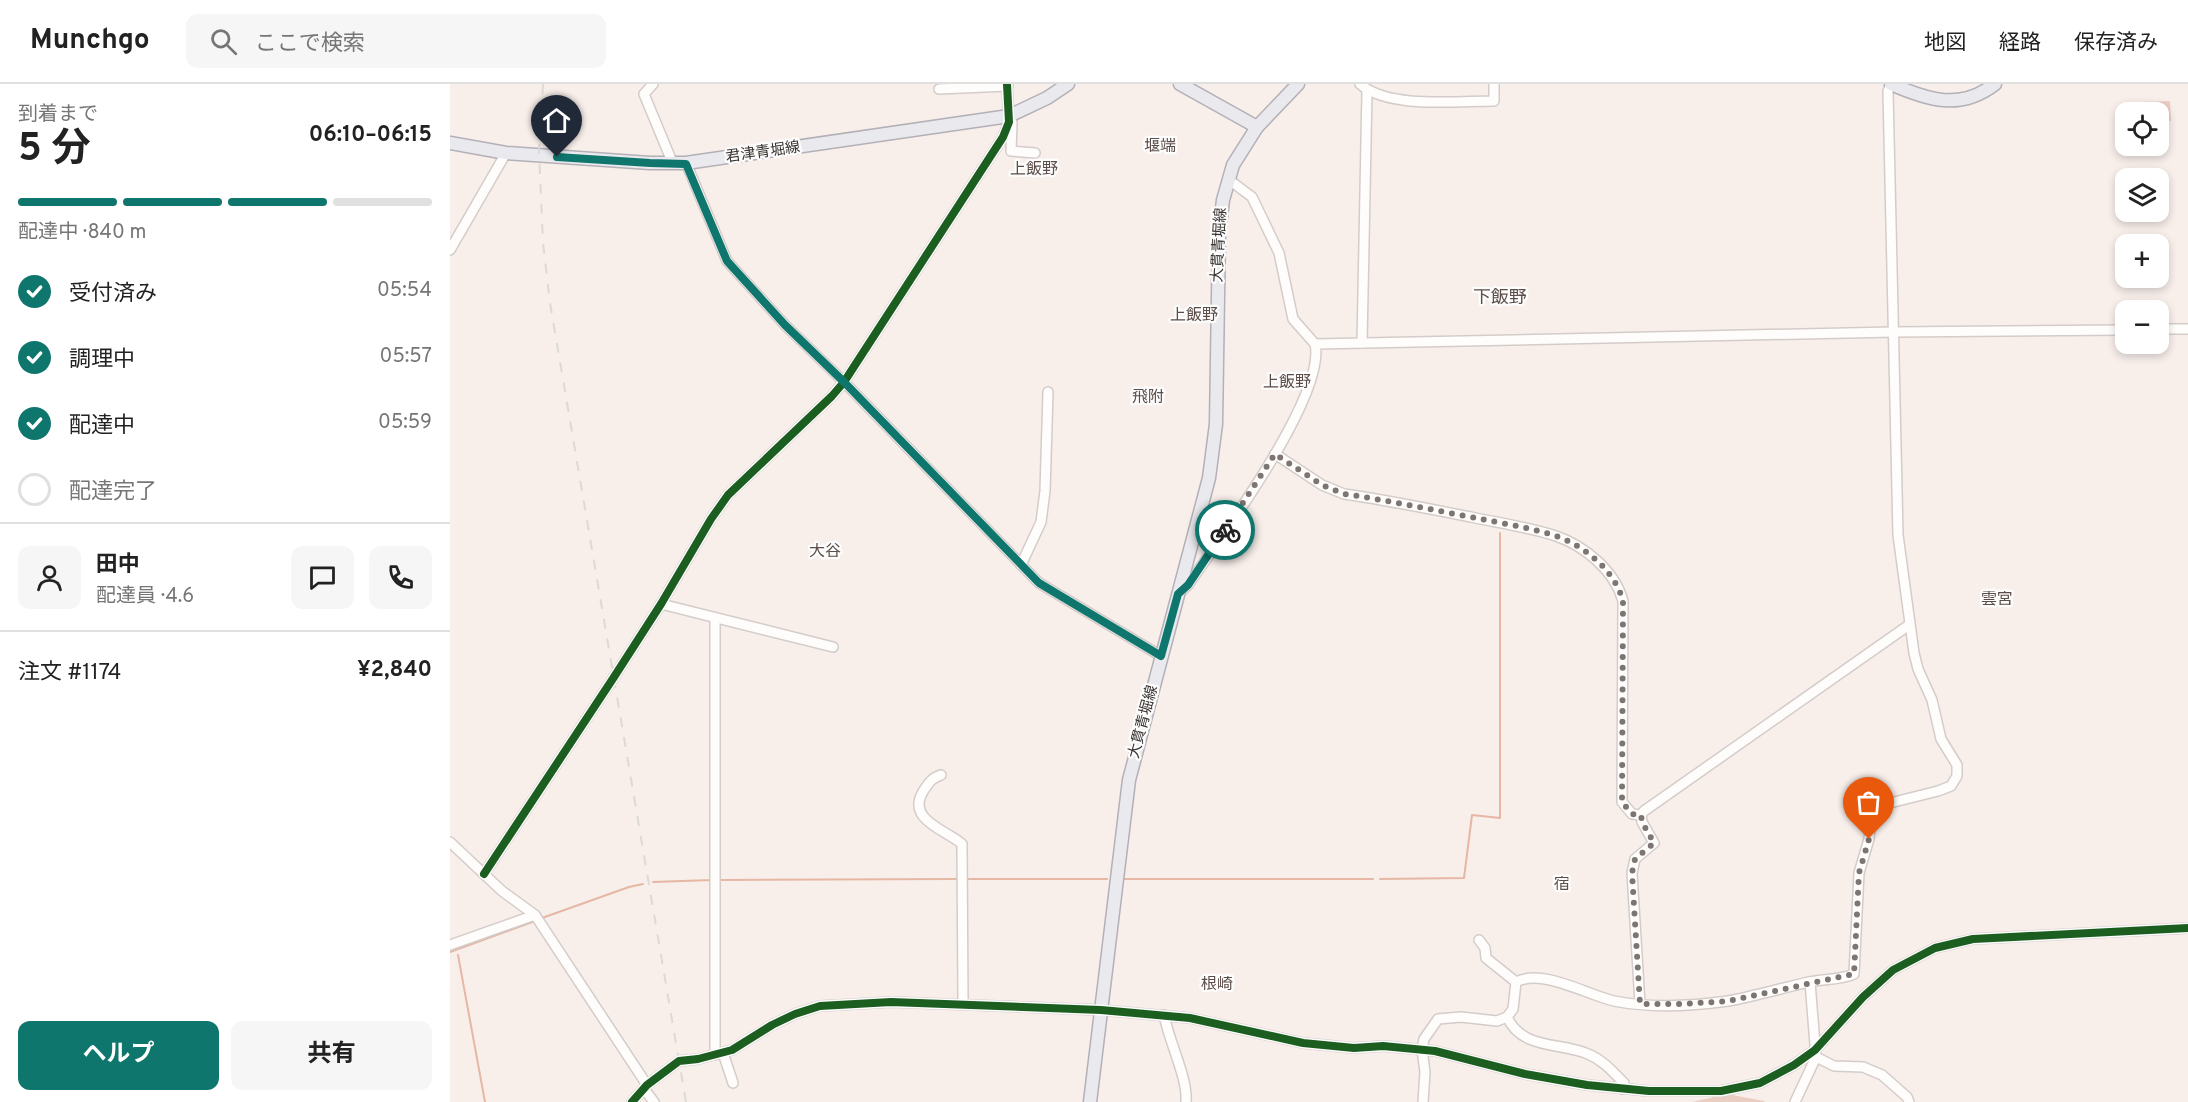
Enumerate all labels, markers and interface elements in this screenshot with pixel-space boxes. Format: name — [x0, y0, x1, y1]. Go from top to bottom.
search box — [186, 14, 606, 68]
text: Munchgo — [30, 23, 150, 59]
icon: search — [207, 25, 240, 58]
text: 地図 — [1924, 30, 1966, 57]
text: 経路 — [1999, 30, 2041, 57]
text: 保存済み — [2074, 30, 2158, 57]
text: ここで検索 — [255, 31, 365, 58]
pin — [531, 95, 582, 157]
text: 到着まで — [18, 102, 98, 128]
map controls — [2115, 102, 2169, 354]
button: locate — [2115, 102, 2169, 156]
icon: home — [540, 104, 573, 137]
text: 06:10–06:15 — [309, 122, 432, 149]
text: 5 分 — [18, 126, 91, 175]
district label: 堰端 — [1144, 137, 1176, 157]
street label: 君津青堀線 — [725, 138, 801, 168]
district label: 上飯野 — [1010, 160, 1058, 180]
button: layers — [2115, 168, 2169, 222]
street label: 大貫青堀線 — [1209, 207, 1231, 283]
text: 配達中 · 840 m — [18, 220, 147, 246]
button: + — [2115, 234, 2169, 288]
icon: check — [18, 275, 51, 308]
text: 05:54 — [377, 278, 432, 304]
text: 受付済み — [69, 281, 157, 308]
district label: 下飯野 — [1473, 287, 1527, 310]
button: − — [2115, 300, 2169, 354]
district label: 上飯野 — [1170, 306, 1218, 326]
icon: check — [18, 341, 51, 374]
text: 05:57 — [380, 344, 432, 370]
text: 調理中 — [69, 347, 135, 374]
district label: 上飯野 — [1263, 373, 1311, 393]
district label: 飛附 — [1132, 388, 1164, 408]
icon: check — [18, 407, 51, 440]
text: 05:59 — [378, 410, 432, 436]
text: 配達中 — [69, 413, 135, 440]
text: 配達完了 — [69, 479, 157, 506]
courier — [1195, 500, 1255, 560]
icon: bike — [1209, 514, 1242, 547]
district label: 大谷 — [809, 542, 841, 562]
button: person — [18, 546, 81, 609]
button: chat — [291, 546, 354, 609]
button: phone — [369, 546, 432, 609]
text: 田中 — [96, 552, 140, 579]
text: 配達員 · 4.6 — [96, 584, 194, 610]
district label: 雲宮 — [1981, 590, 2013, 610]
text: ¥2,840 — [357, 657, 432, 684]
text: 注文 #1174 — [18, 660, 121, 687]
street label: 大貫青堀線 — [1125, 683, 1163, 761]
pin — [1843, 777, 1894, 839]
icon: bag — [1852, 786, 1885, 819]
district label: 宿 — [1554, 875, 1570, 895]
district label: 根崎 — [1201, 975, 1233, 995]
button: ヘルプ — [18, 1021, 219, 1090]
button: 共有 — [231, 1021, 432, 1090]

